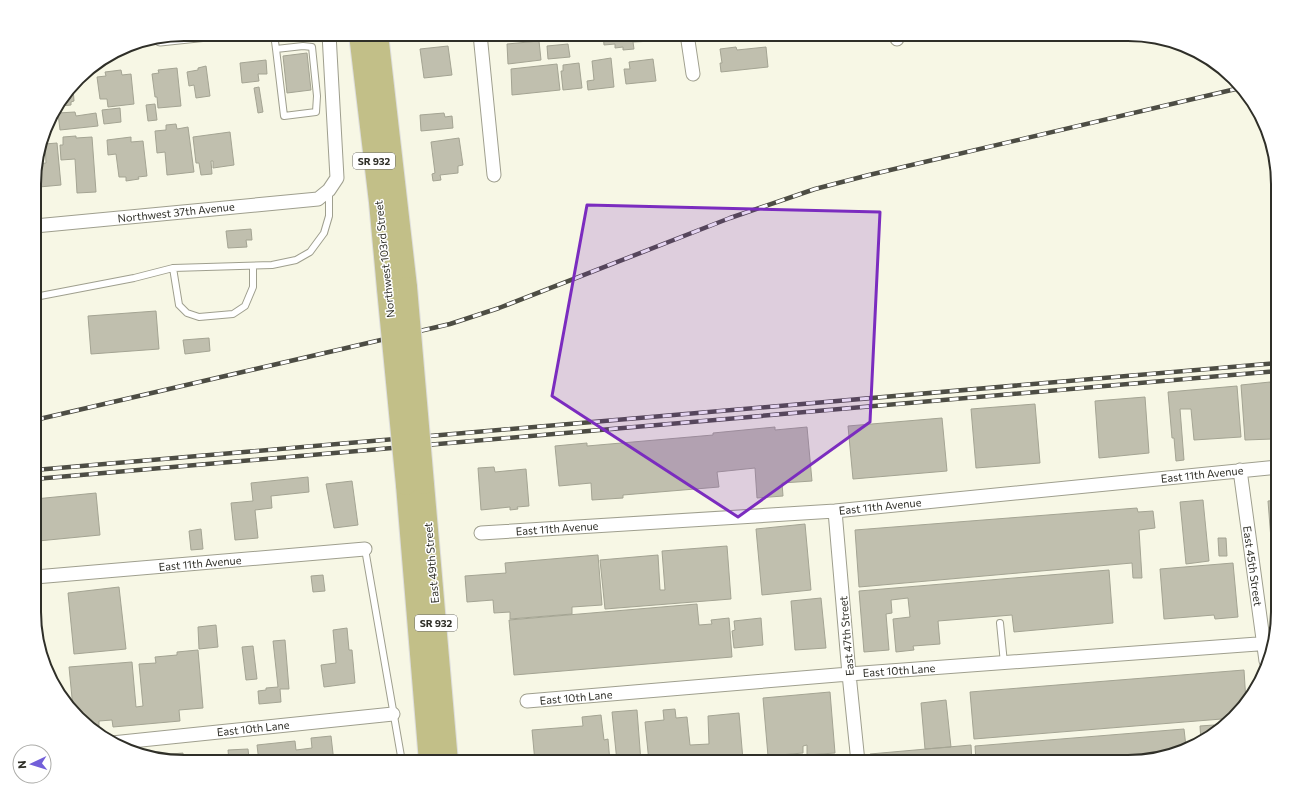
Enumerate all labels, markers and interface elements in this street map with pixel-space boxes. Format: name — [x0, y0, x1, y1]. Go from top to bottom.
road number: SR 932 — [353, 153, 395, 169]
street label: Northwest 37th Avenue — [117, 199, 235, 225]
street label: Northwest 103rd Street — [371, 199, 397, 318]
street label: East 11th Avenue — [1160, 463, 1244, 485]
street label: East 11th Avenue — [838, 495, 922, 517]
street label: East 11th Avenue — [515, 519, 599, 537]
street label: East 49th Street — [421, 522, 441, 604]
street label: East 45th Street — [1241, 525, 1265, 607]
street label: East 11th Avenue — [158, 553, 242, 573]
street label: East 47th Street — [836, 595, 856, 676]
road number: SR 932 — [415, 615, 457, 631]
street label: East 10th Lane — [862, 661, 936, 679]
street label: East 10th Lane — [539, 687, 613, 707]
street label: East 10th Lane — [216, 718, 290, 738]
north arrow — [12, 744, 52, 784]
text: N — [15, 760, 28, 769]

